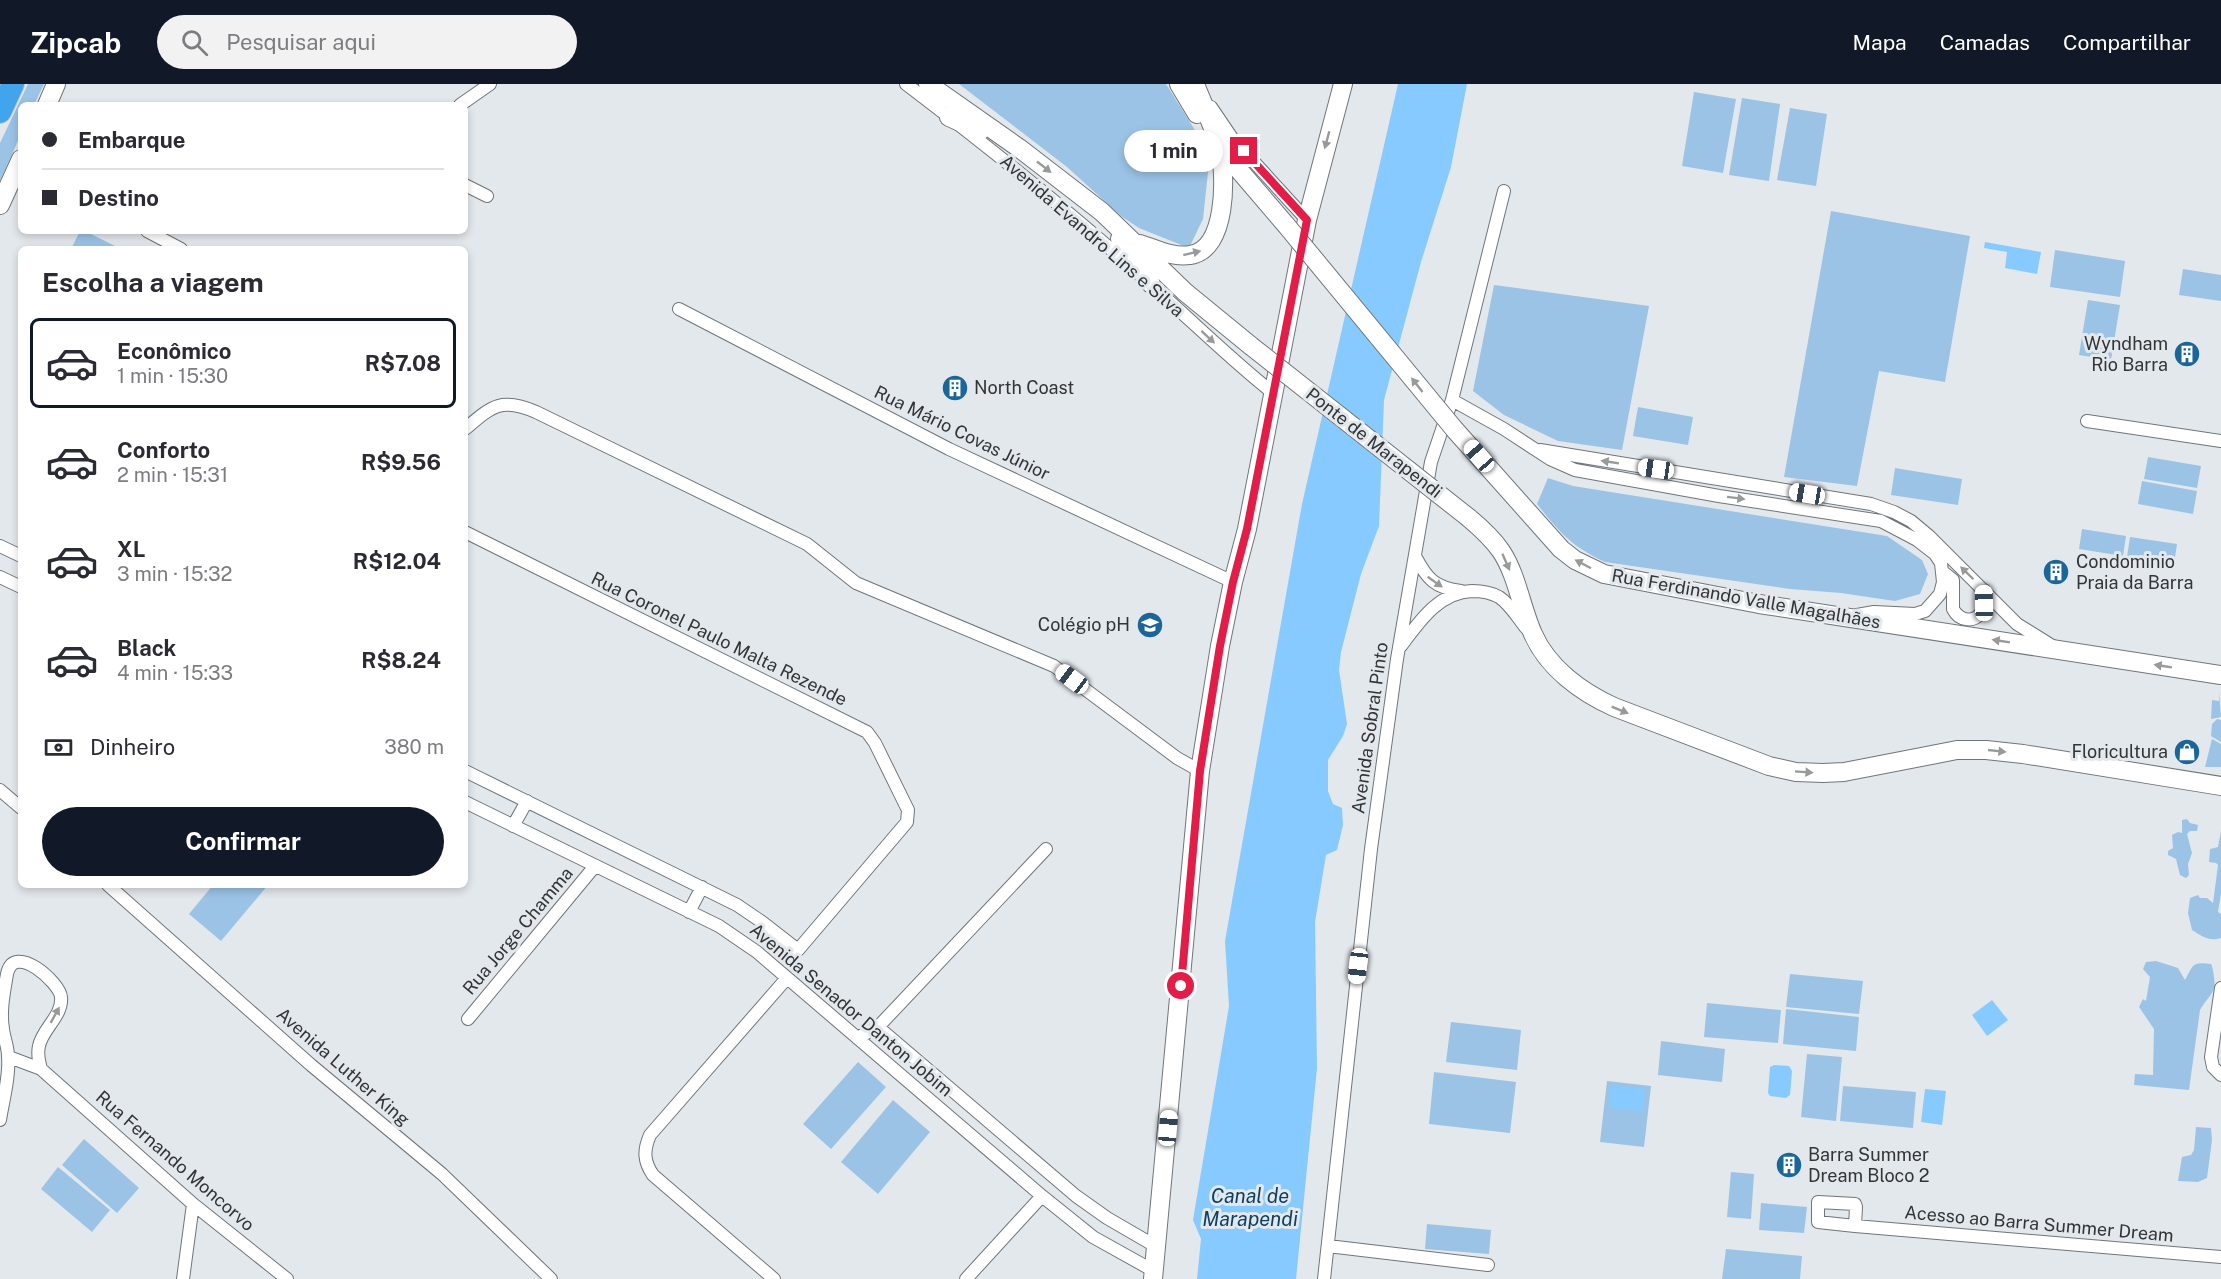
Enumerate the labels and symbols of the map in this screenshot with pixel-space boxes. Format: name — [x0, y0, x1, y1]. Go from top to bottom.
callout: 1 min — [1124, 130, 1223, 172]
one-way arrow — [1322, 131, 1332, 150]
route end — [1230, 137, 1257, 164]
street label: Avenida Evandro Lins e Silva — [996, 150, 1188, 321]
one-way arrow — [1036, 161, 1052, 174]
one-way arrow — [1183, 247, 1201, 257]
one-way arrow — [1201, 330, 1215, 344]
place label: Wyndham Rio Barra — [2084, 333, 2168, 375]
building icon: Wyndham Rio Barra — [2172, 339, 2202, 369]
building icon: North Coast — [940, 373, 970, 403]
place label: North Coast — [974, 377, 1074, 398]
one-way arrow — [1411, 377, 1424, 393]
street label: Rua Mário Covas Júnior — [871, 381, 1053, 484]
street label: Ponte de Marapendi — [1302, 383, 1446, 502]
car — [1460, 437, 1498, 475]
one-way arrow — [1600, 457, 1619, 466]
car — [1637, 458, 1675, 480]
car — [1788, 482, 1826, 506]
one-way arrow — [1727, 494, 1746, 503]
place label: Condominio Praia da Barra — [2076, 551, 2193, 593]
one-way arrow — [1501, 554, 1511, 572]
building icon: Condominio Praia da Barra — [2041, 557, 2071, 587]
one-way arrow — [1574, 560, 1592, 570]
street label: Rua Ferdinando Valle Magalhães — [1610, 564, 1882, 633]
one-way arrow — [1959, 566, 1974, 580]
street label: Rua Coronel Paulo Malta Rezende — [588, 567, 851, 710]
one-way arrow — [1426, 576, 1442, 588]
car — [1975, 585, 1993, 621]
school or university icon: Colégio pH — [1135, 610, 1165, 640]
place label: Colégio pH — [1038, 614, 1130, 635]
one-way arrow — [1992, 637, 2011, 646]
street label: Avenida Sobral Pinto — [1347, 641, 1392, 815]
car — [1052, 661, 1092, 697]
one-way arrow — [2154, 661, 2173, 670]
one-way arrow — [1612, 705, 1630, 715]
shop icon: Floricultura — [2172, 737, 2202, 767]
place label: Floricultura — [2071, 741, 2168, 762]
one-way arrow — [1988, 747, 2007, 756]
one-way arrow — [1795, 768, 1814, 777]
street label: Rua Jorge Chamma — [458, 863, 577, 999]
street label: Avenida Senador Danton Jobim — [746, 919, 957, 1101]
car — [1347, 947, 1369, 985]
route start — [1167, 972, 1194, 999]
street label: Avenida Luther King — [273, 1003, 414, 1130]
one-way arrow — [50, 1007, 60, 1024]
street label: Rua Fernando Moncorvo — [92, 1086, 259, 1235]
car — [1157, 1109, 1179, 1147]
place label: Barra Summer Dream Bloco 2 — [1808, 1144, 1930, 1186]
building icon: Barra Summer Dream Bloco 2 — [1774, 1150, 1804, 1180]
water label: Canal de Marapendi — [1202, 1184, 1298, 1231]
street label: Acesso ao Barra Summer Dream — [1904, 1201, 2174, 1246]

